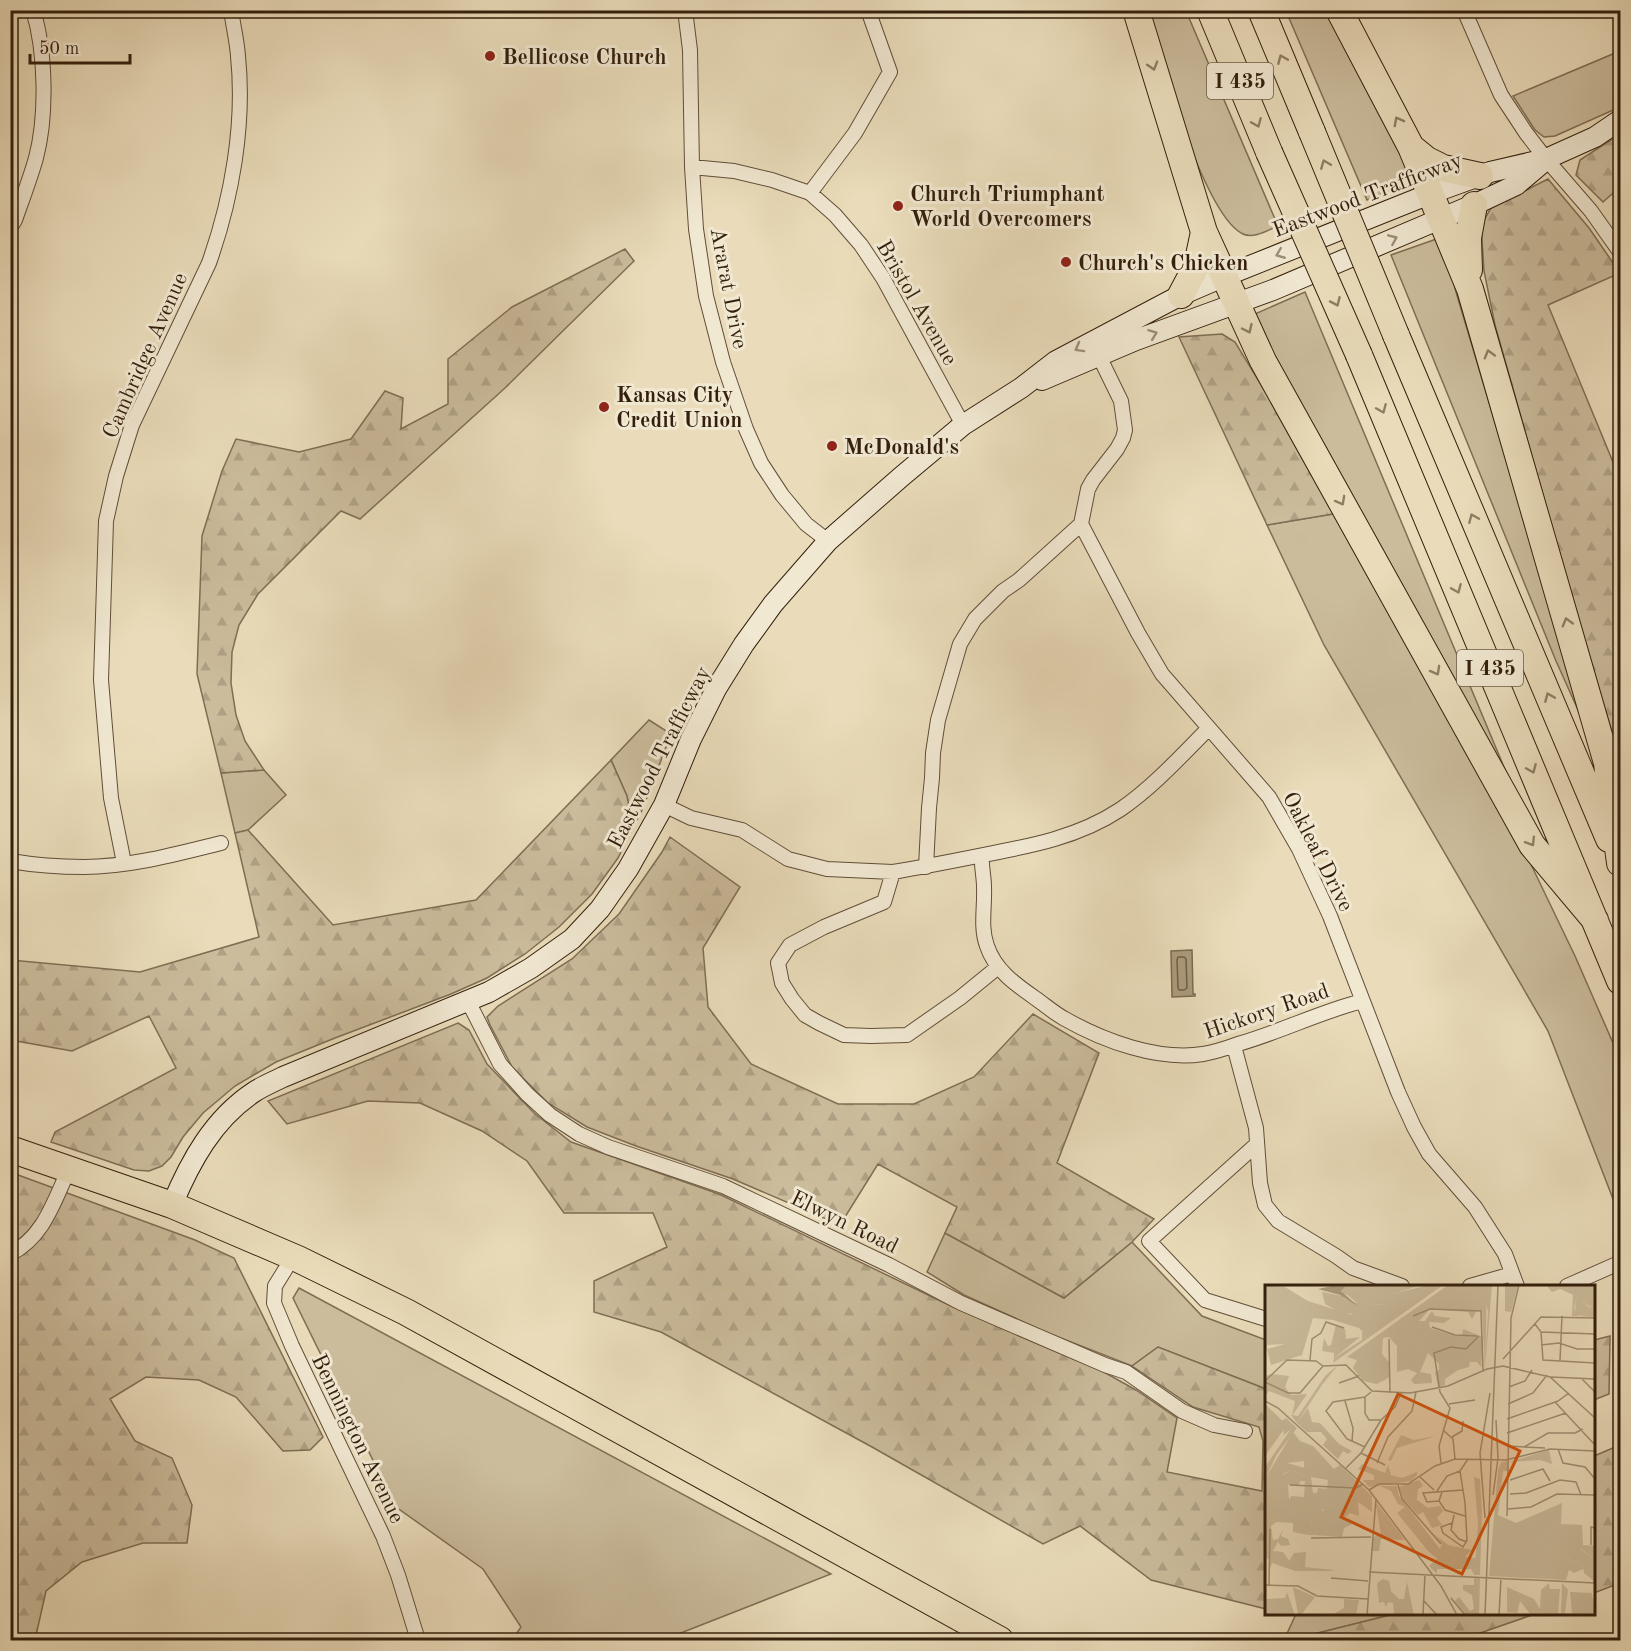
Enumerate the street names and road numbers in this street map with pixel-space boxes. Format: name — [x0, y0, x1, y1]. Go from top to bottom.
road number: I 435 — [1207, 63, 1273, 99]
street label: Eastwood Trafficway — [1270, 149, 1466, 242]
street label: Ararat Drive — [705, 226, 751, 351]
street label: Bristol Avenue — [872, 237, 961, 369]
street label: Cambridge Avenue — [99, 270, 192, 442]
road number: I 435 — [1457, 650, 1523, 686]
street label: Eastwood Trafficway — [604, 663, 715, 853]
street label: Oakleaf Drive — [1278, 789, 1357, 915]
street label: Hickory Road — [1201, 980, 1332, 1044]
street label: Elwyn Road — [787, 1187, 901, 1258]
street label: Bennington Avenue — [307, 1351, 408, 1527]

